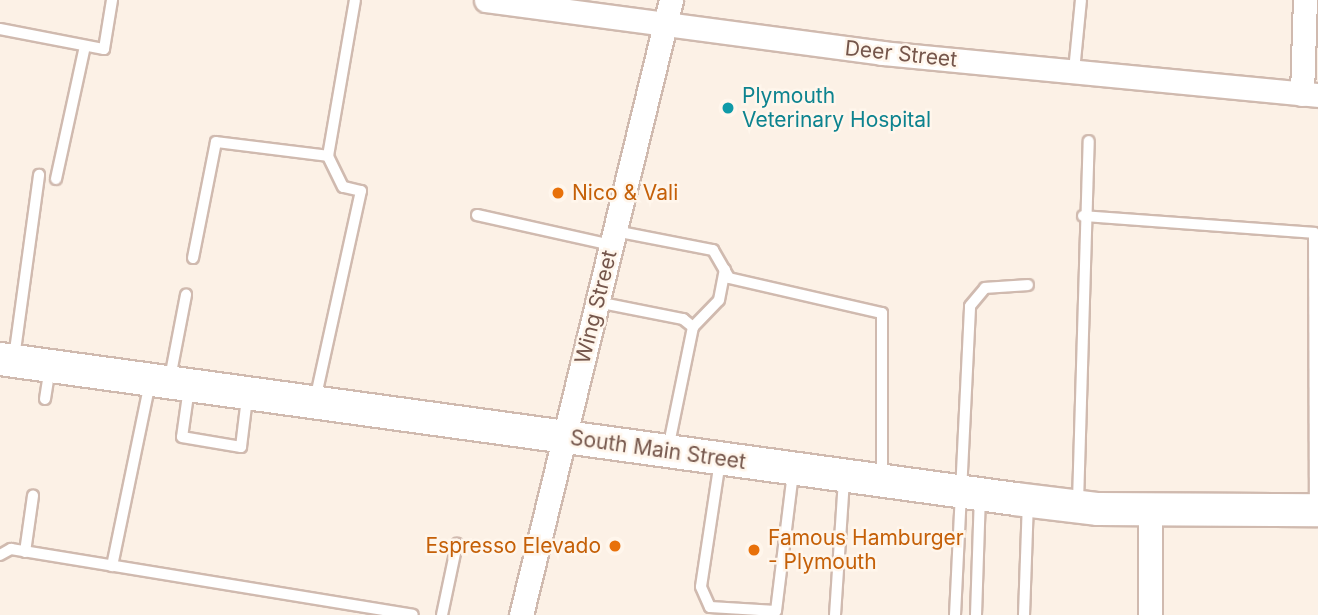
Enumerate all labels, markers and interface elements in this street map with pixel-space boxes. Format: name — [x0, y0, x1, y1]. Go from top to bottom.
street label: Deer Street — [844, 36, 958, 72]
place label: Plymouth Veterinary Hospital — [742, 83, 931, 133]
marker: Plymouth Veterinary Hospital — [720, 100, 736, 116]
place label: Nico & Vali — [572, 180, 678, 206]
marker: Nico & Vali — [550, 185, 566, 201]
street label: Wing Street — [570, 248, 622, 366]
street label: South Main Street — [569, 425, 747, 475]
place label: Famous Hamburger - Plymouth — [768, 525, 964, 575]
place label: Espresso Elevado — [425, 533, 601, 559]
marker: Espresso Elevado — [607, 538, 623, 554]
marker: Famous Hamburger - Plymouth — [746, 542, 762, 558]

